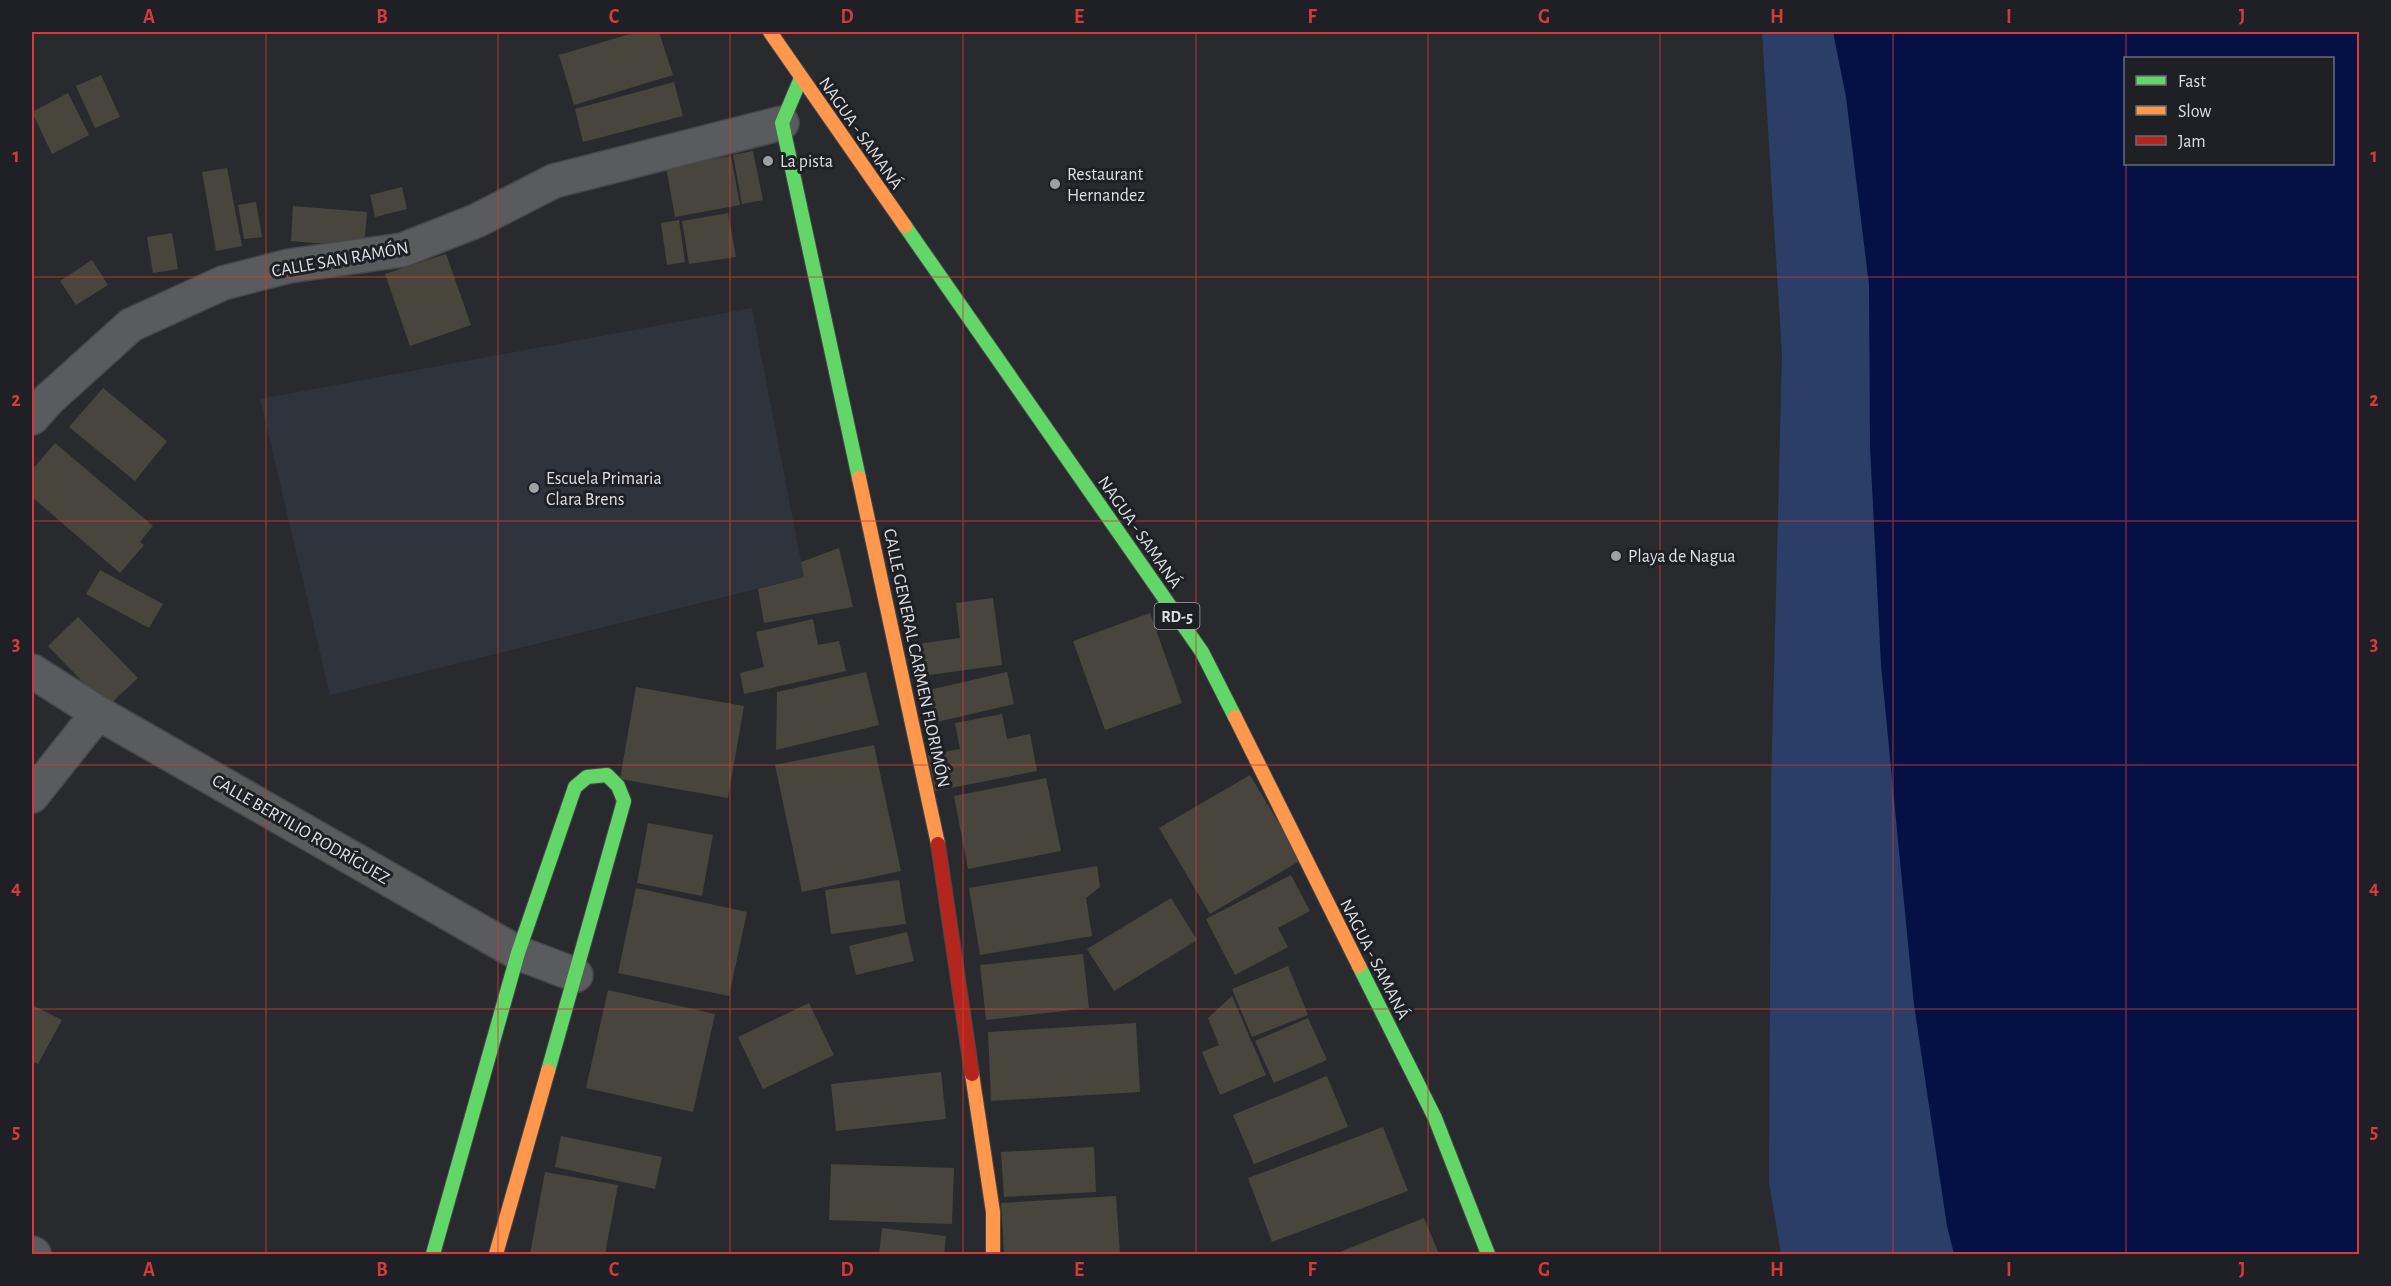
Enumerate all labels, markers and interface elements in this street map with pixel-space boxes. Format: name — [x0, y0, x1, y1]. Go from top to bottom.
text: A — [143, 7, 155, 27]
text: B — [376, 7, 388, 27]
text: C — [609, 7, 620, 27]
text: D — [840, 7, 854, 27]
text: E — [1074, 7, 1084, 27]
text: F — [1307, 7, 1317, 27]
text: G — [1538, 7, 1550, 27]
text: H — [1770, 7, 1784, 27]
text: I — [2006, 7, 2012, 27]
text: J — [2239, 7, 2245, 27]
legend — [2124, 57, 2334, 165]
street label: NAGUA - SAMANÁ — [815, 73, 908, 193]
text: Fast — [2178, 73, 2206, 91]
text: Slow — [2178, 103, 2211, 121]
text: Jam — [2178, 133, 2206, 151]
text: 1 — [12, 146, 20, 166]
text: 1 — [2370, 146, 2378, 166]
place label: La pista — [780, 153, 833, 171]
marker: La pista — [761, 154, 775, 168]
place label: Restaurant Hernandez — [1067, 166, 1145, 205]
marker: Restaurant Hernandez — [1048, 177, 1062, 191]
street label: CALLE SAN RAMÓN — [270, 236, 410, 281]
text: 2 — [11, 390, 21, 410]
text: 2 — [2369, 390, 2379, 410]
place label: Escuela Primaria Clara Brens — [546, 470, 662, 509]
street label: NAGUA - SAMANÁ — [1094, 472, 1187, 592]
marker: Escuela Primaria Clara Brens — [527, 481, 541, 495]
street label: CALLE GENERAL CARMEN FLORIMÓN — [880, 526, 955, 789]
place label: Playa de Nagua — [1628, 548, 1736, 566]
marker: Playa de Nagua — [1609, 549, 1623, 563]
road number: RD-5 — [1154, 603, 1200, 629]
text: 3 — [12, 634, 20, 654]
text: 3 — [2370, 634, 2378, 654]
street label: CALLE BERTILIO RODRÍGUEZ — [209, 769, 394, 888]
text: 4 — [11, 878, 21, 898]
text: 4 — [2369, 878, 2379, 898]
street label: NAGUA - SAMANÁ — [1336, 895, 1415, 1023]
text: 5 — [12, 1122, 20, 1142]
text: 5 — [2370, 1122, 2378, 1142]
text: A — [143, 1260, 155, 1280]
text: B — [376, 1260, 388, 1280]
text: C — [609, 1260, 620, 1280]
text: D — [840, 1260, 854, 1280]
text: E — [1074, 1260, 1084, 1280]
text: F — [1307, 1260, 1317, 1280]
text: G — [1538, 1260, 1550, 1280]
text: H — [1770, 1260, 1784, 1280]
text: I — [2006, 1260, 2012, 1280]
text: J — [2239, 1260, 2245, 1280]

